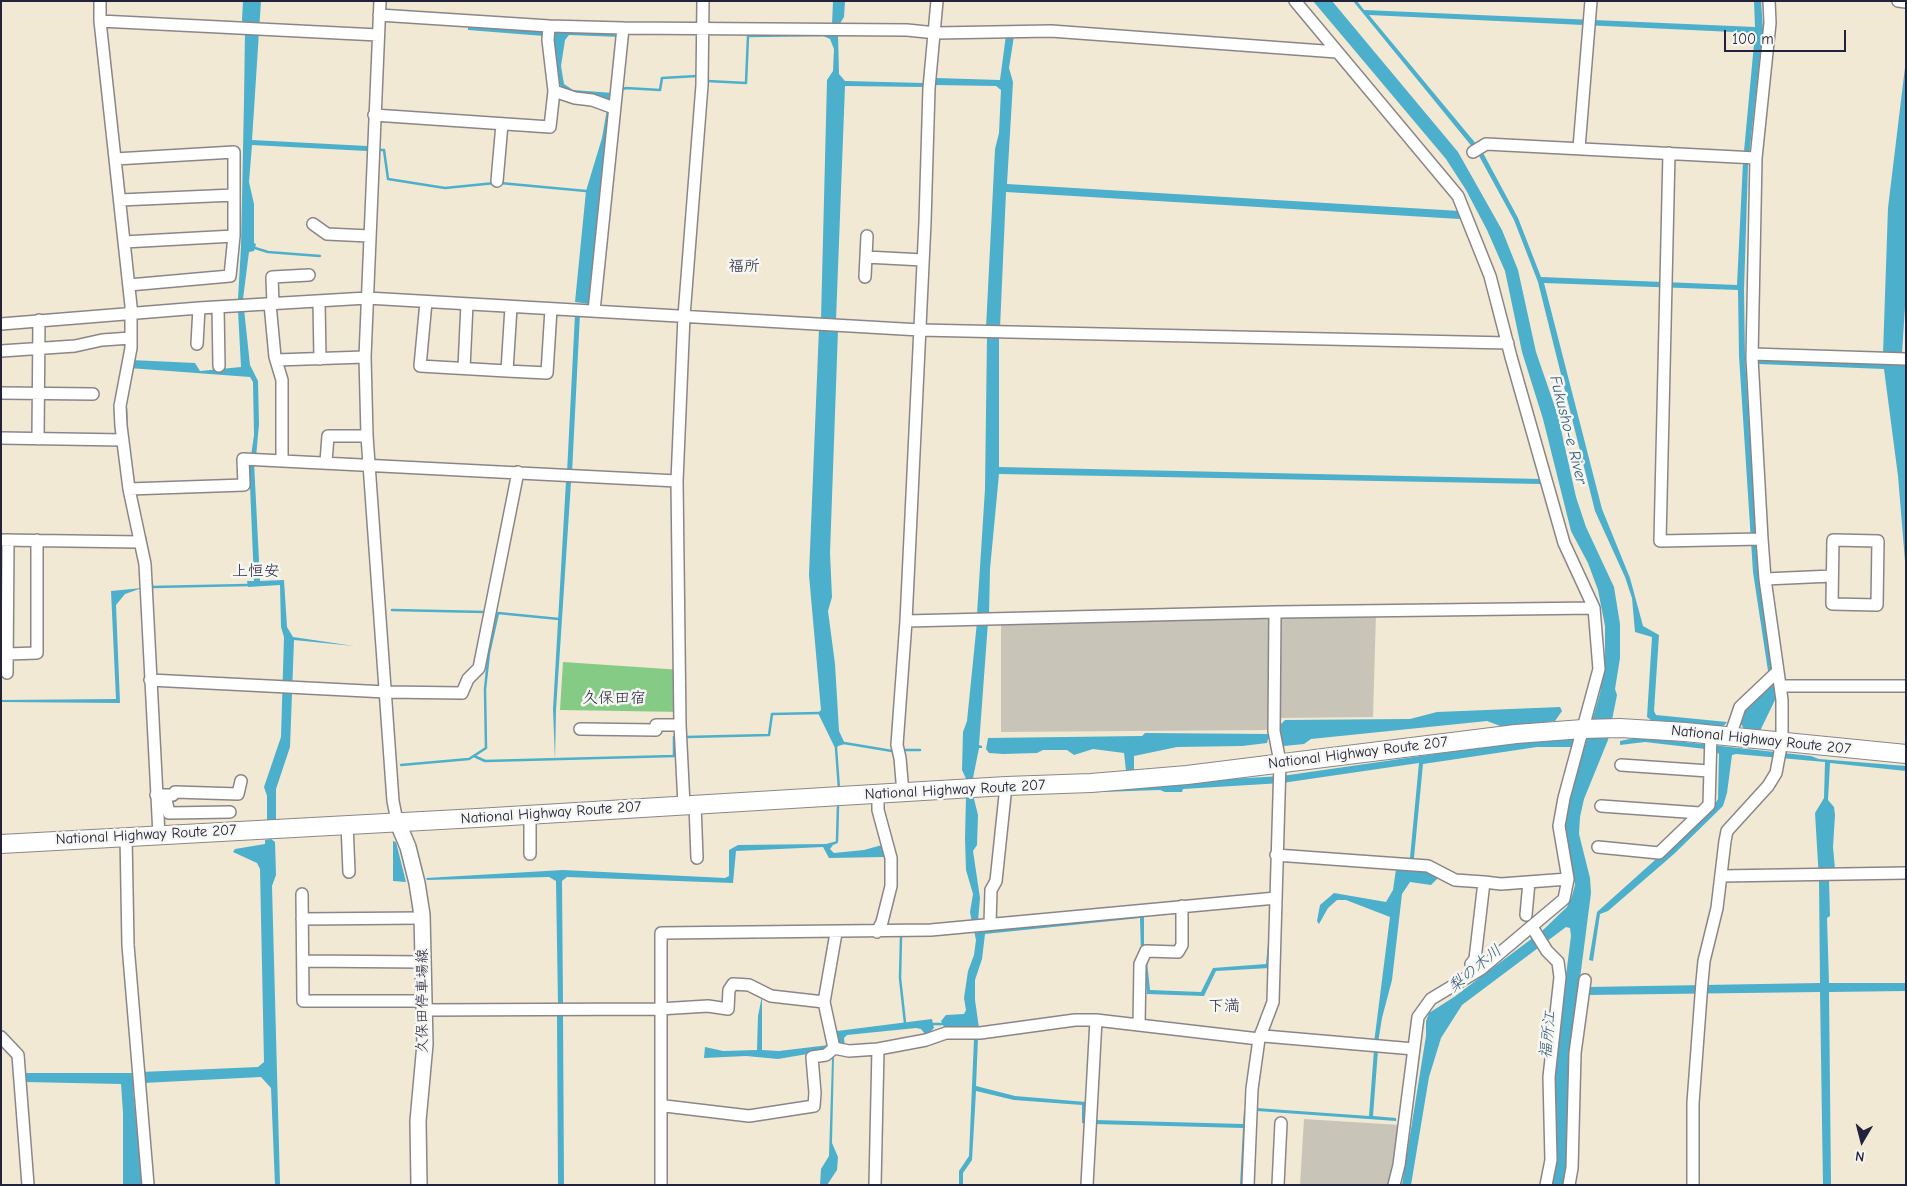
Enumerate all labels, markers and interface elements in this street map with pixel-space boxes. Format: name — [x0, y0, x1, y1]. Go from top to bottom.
scale bar — [1727, 20, 1850, 52]
text: 100 m — [1732, 30, 1774, 48]
district label: 福所 — [728, 256, 760, 276]
water label: Fukusho-e River — [1545, 373, 1591, 487]
district label: 上恒安 — [232, 561, 280, 581]
district label: 久保田宿 — [582, 688, 646, 708]
street label: National Highway Route 207 — [1670, 722, 1852, 758]
street label: National Highway Route 207 — [1267, 733, 1449, 773]
street label: National Highway Route 207 — [864, 776, 1046, 804]
street label: National Highway Route 207 — [460, 798, 642, 828]
street label: National Highway Route 207 — [55, 821, 237, 849]
water label: 梨の木川 — [1444, 941, 1506, 997]
street label: 久保田停車場線 — [414, 949, 432, 1053]
district label: 下満 — [1208, 996, 1240, 1016]
water label: 福所江 — [1536, 1010, 1560, 1060]
north arrow — [1837, 1116, 1887, 1166]
text: N — [1854, 1147, 1866, 1165]

